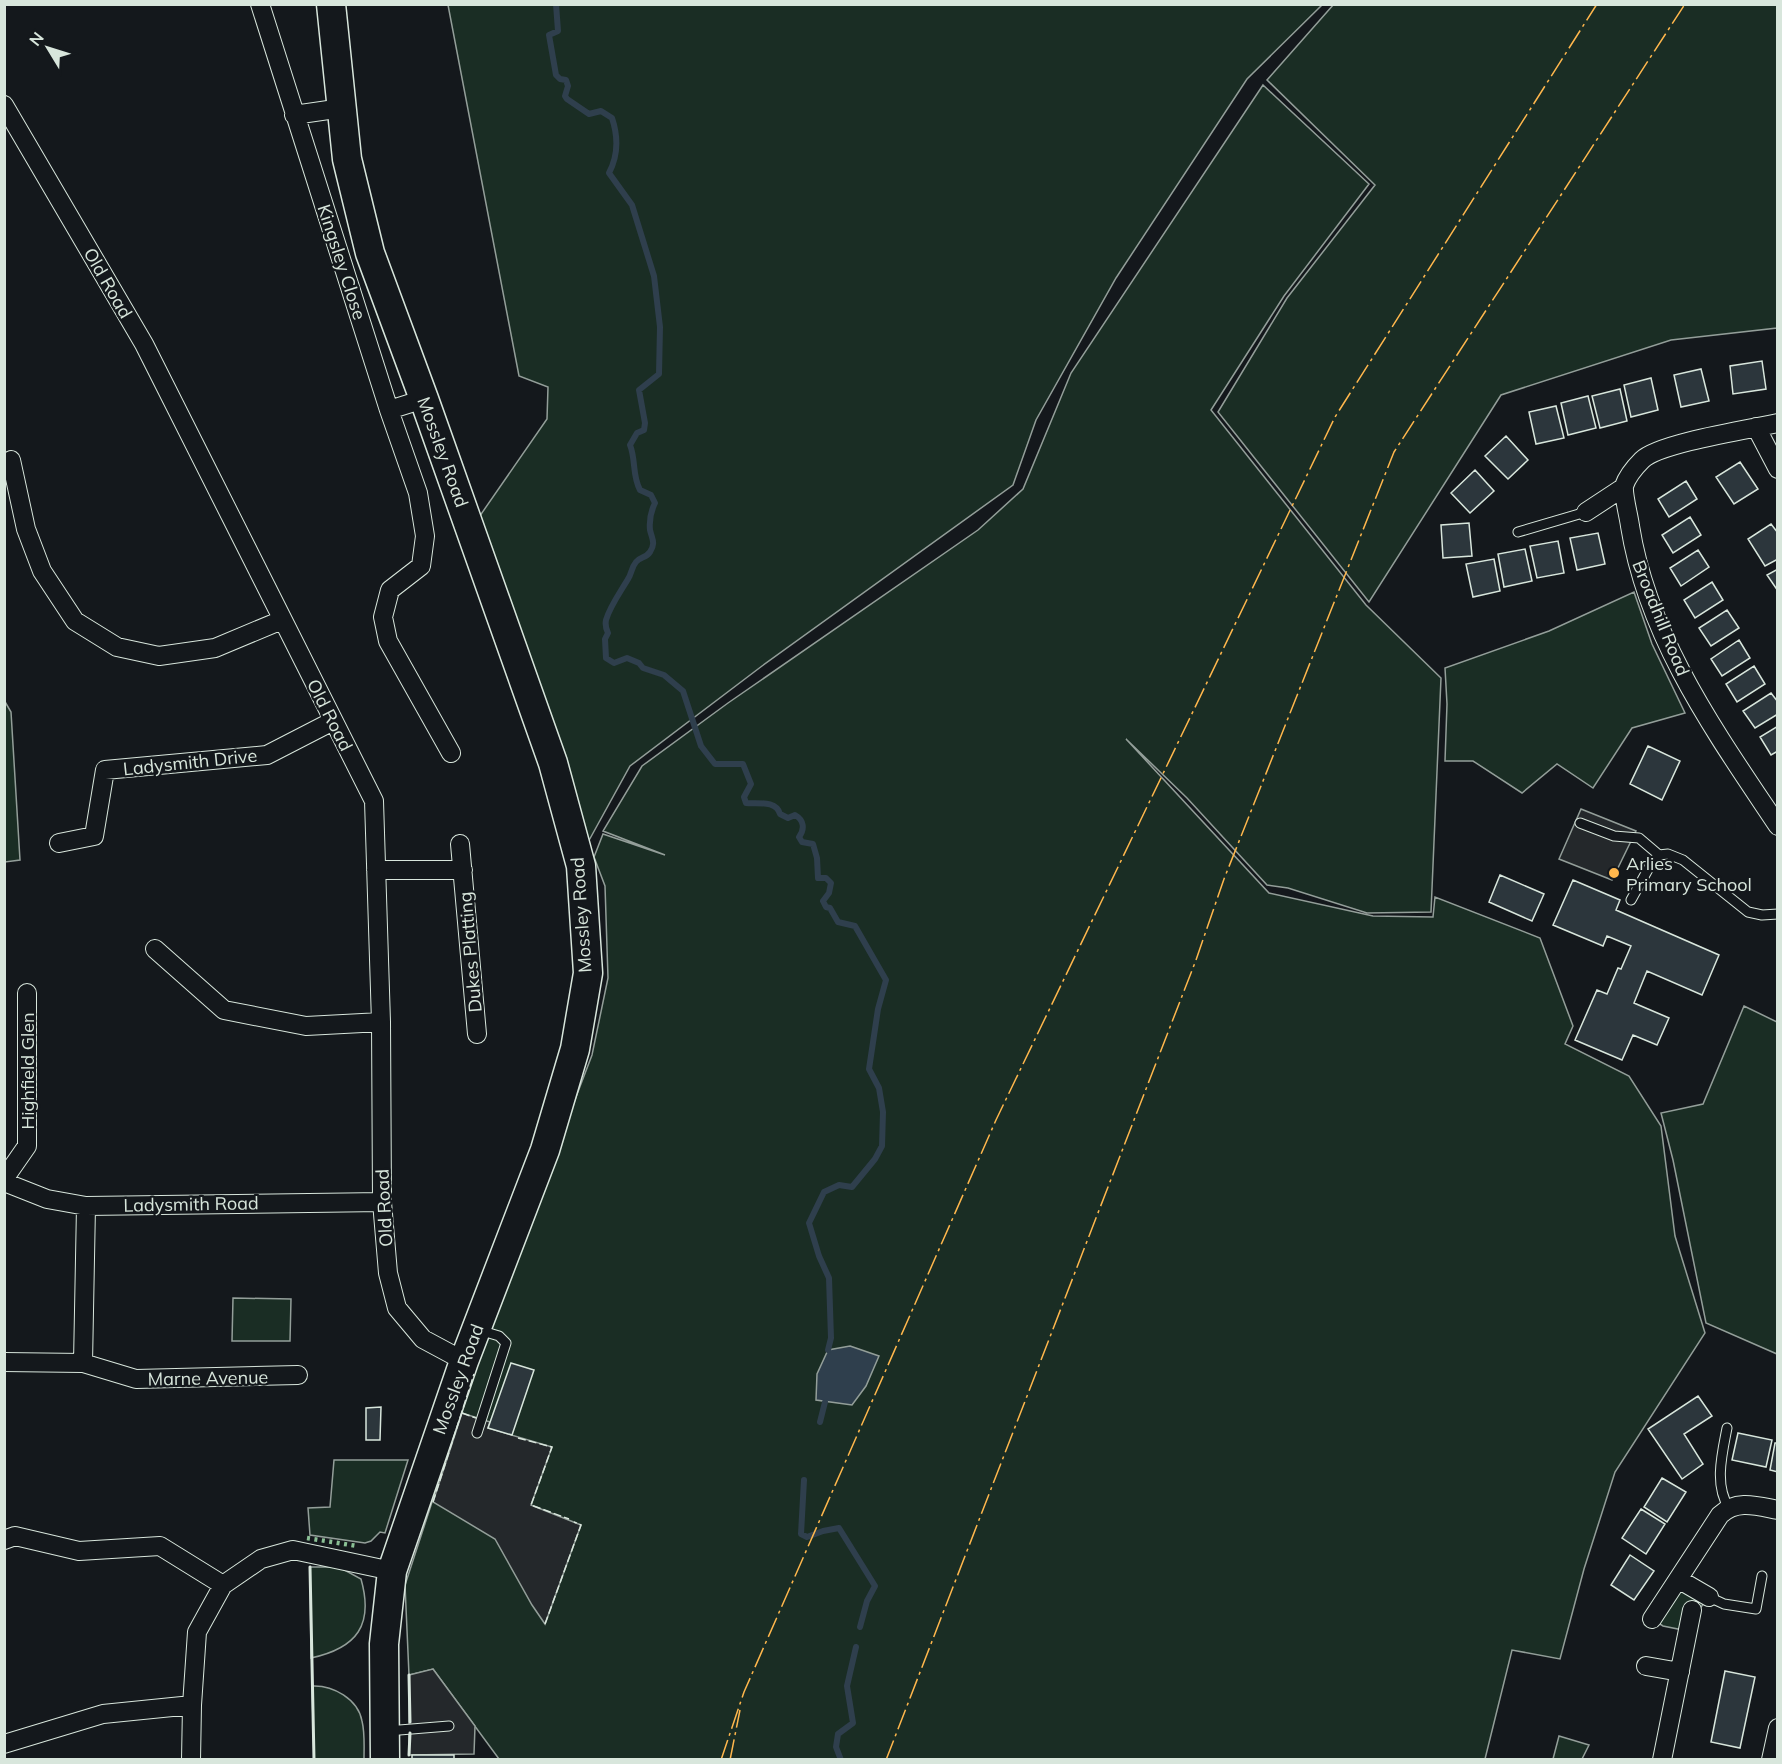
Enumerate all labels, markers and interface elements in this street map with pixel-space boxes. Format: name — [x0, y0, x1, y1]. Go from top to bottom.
north arrow — [18, 18, 78, 78]
text: N — [25, 28, 48, 50]
street label: Kingsley Close — [313, 201, 371, 323]
street label: Old Road — [79, 244, 137, 322]
street label: Mossley Road — [412, 394, 474, 510]
street label: Broadhill Road — [1627, 557, 1695, 679]
street label: Old Road — [302, 675, 358, 755]
street label: Ladysmith Drive — [122, 744, 258, 780]
place label: Arlies Primary School — [1626, 852, 1752, 896]
street label: Mossley Road — [565, 856, 597, 974]
marker: Arlies Primary School — [1607, 866, 1621, 880]
street label: Dukes Platting — [453, 891, 487, 1013]
street label: Highfield Glen — [16, 1012, 39, 1130]
street label: Old Road — [370, 1169, 398, 1247]
street label: Ladysmith Road — [123, 1191, 259, 1217]
street label: Mossley Road — [427, 1321, 489, 1437]
street label: Marne Avenue — [148, 1365, 268, 1391]

